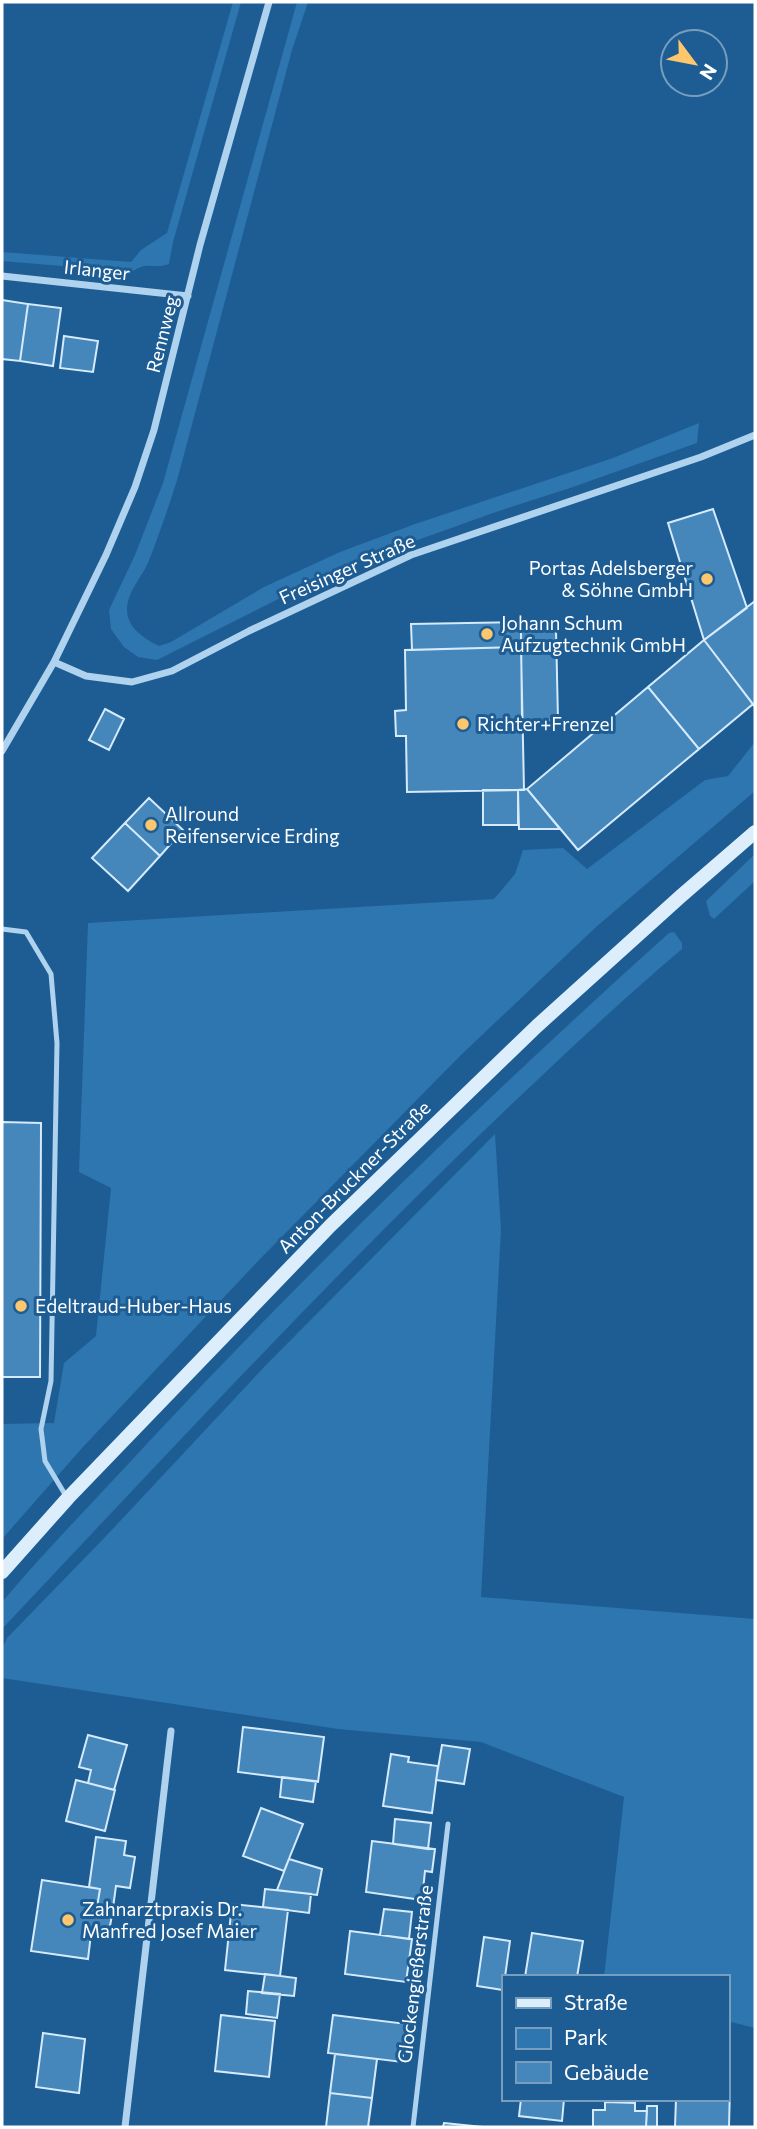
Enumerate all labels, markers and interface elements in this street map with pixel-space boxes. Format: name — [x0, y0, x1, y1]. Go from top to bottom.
north arrow — [659, 28, 729, 98]
text: N — [695, 60, 722, 84]
street label: Irlanger — [63, 255, 132, 284]
street label: Rennweg — [141, 293, 182, 375]
street label: Freisinger Straße — [275, 528, 418, 609]
place label: Portas Adelsberger & Söhne GmbH — [529, 556, 693, 601]
marker: Portas Adelsberger & Söhne GmbH — [699, 571, 715, 587]
place label: Johann Schum Aufzugtechnik GmbH — [501, 611, 686, 656]
marker: Johann Schum Aufzugtechnik GmbH — [479, 626, 495, 642]
place label: Richter+Frenzel — [477, 712, 614, 735]
marker: Richter+Frenzel — [455, 716, 471, 732]
place label: Allround Reifenservice Erding — [165, 802, 340, 847]
marker: Allround Reifenservice Erding — [143, 817, 159, 833]
street label: Anton-Bruckner-Straße — [273, 1096, 435, 1258]
place label: Edeltraud-Huber-Haus — [35, 1294, 232, 1317]
marker: Edeltraud-Huber-Haus — [13, 1298, 29, 1314]
street label: Glockengießerstraße — [392, 1884, 437, 2064]
place label: Zahnarztpraxis Dr. Manfred Josef Maier — [82, 1897, 257, 1942]
marker: Zahnarztpraxis Dr. Manfred Josef Maier — [60, 1912, 76, 1928]
legend — [502, 1975, 729, 2101]
text: Straße — [564, 1989, 628, 2014]
text: Park — [564, 2024, 608, 2049]
text: Gebäude — [564, 2059, 649, 2084]

